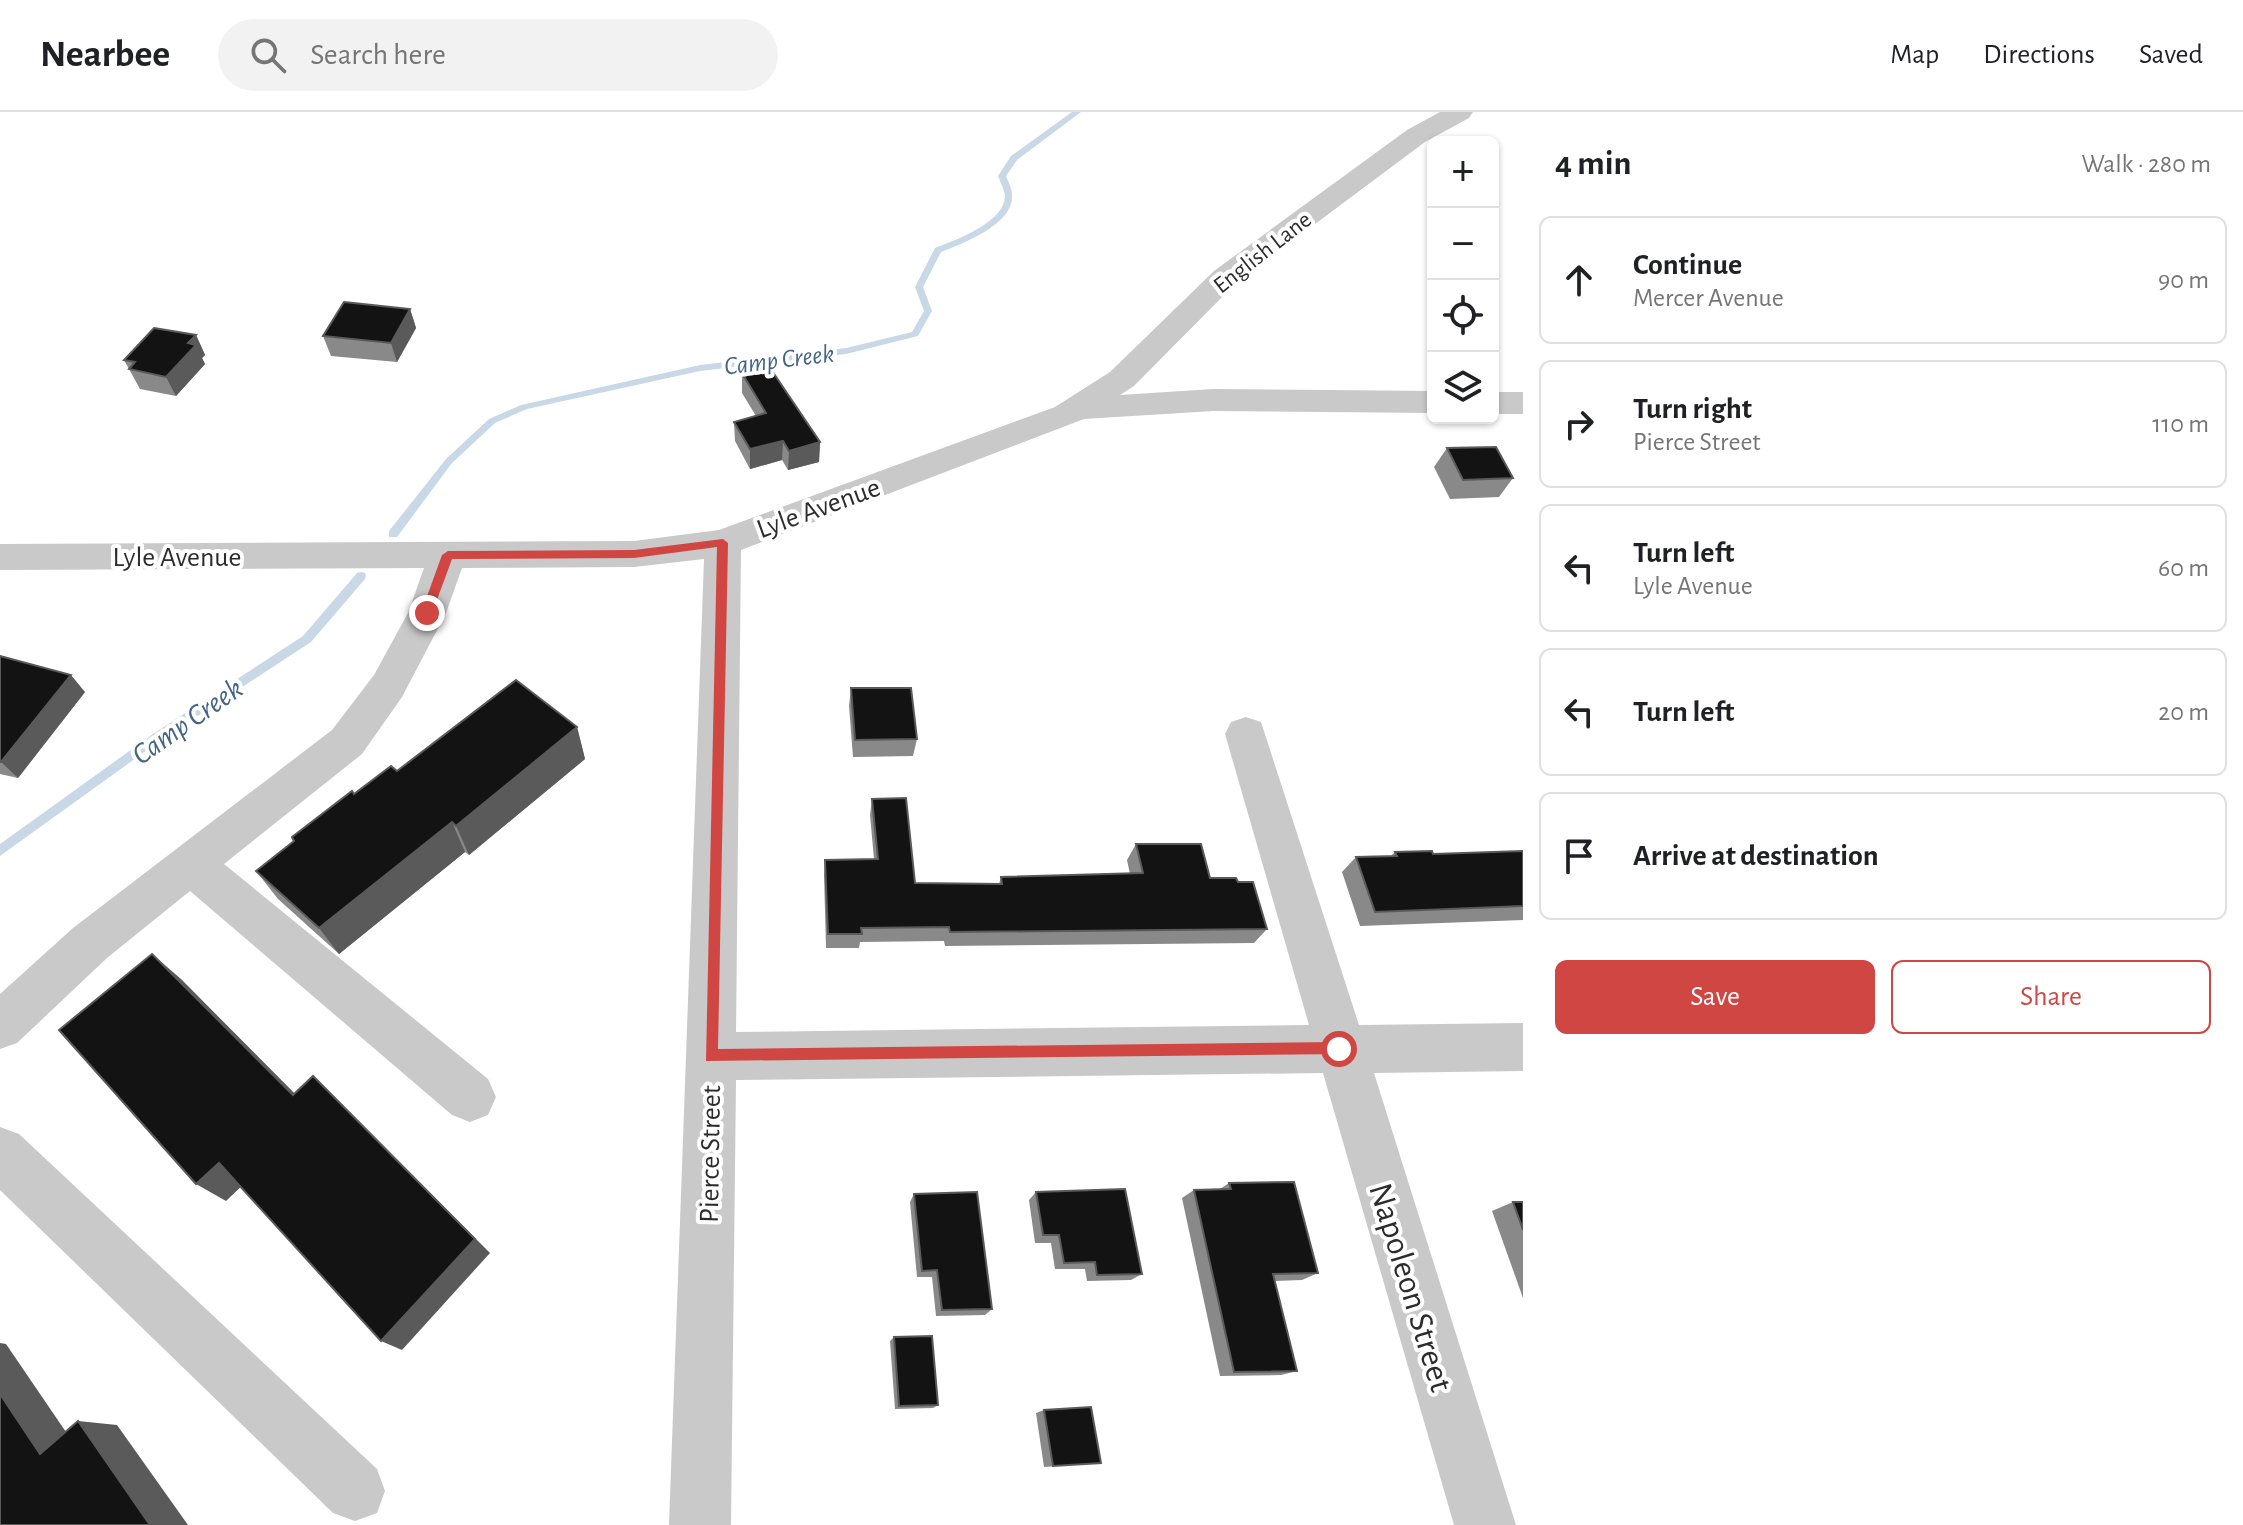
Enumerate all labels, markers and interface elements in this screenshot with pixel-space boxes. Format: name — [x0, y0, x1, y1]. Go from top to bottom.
search box — [218, 19, 778, 91]
icon: search — [246, 33, 290, 77]
text: Nearbee — [40, 36, 170, 74]
text: Search here — [310, 40, 446, 70]
text: Map — [1890, 41, 1939, 69]
text: Directions — [1983, 41, 2095, 69]
text: Saved — [2139, 41, 2203, 69]
map controls — [1427, 136, 1499, 424]
button: + — [1427, 136, 1499, 208]
text: 4 min — [1555, 147, 1632, 181]
text: Walk · 280 m — [2081, 151, 2211, 177]
street label: English Lane — [1209, 207, 1316, 298]
button: − — [1427, 208, 1499, 280]
text: Continue — [1633, 250, 1742, 280]
icon: ahead — [1557, 258, 1601, 302]
text: 90 m — [2158, 267, 2209, 293]
button: locate — [1427, 280, 1499, 352]
text: Mercer Avenue — [1633, 285, 1784, 311]
water label: Camp Creek — [723, 340, 835, 380]
button: layers — [1427, 352, 1499, 424]
text: Turn right — [1633, 394, 1752, 424]
icon: right — [1557, 402, 1601, 446]
text: 110 m — [2152, 411, 2209, 437]
text: Pierce Street — [1633, 429, 1761, 455]
street label: Lyle Avenue — [753, 474, 884, 544]
text: Turn left — [1633, 538, 1734, 568]
street label: Lyle Avenue — [113, 544, 242, 572]
icon: left — [1557, 546, 1601, 590]
text: 60 m — [2158, 555, 2209, 581]
text: Lyle Avenue — [1633, 573, 1753, 599]
route end — [409, 595, 445, 631]
water label: Camp Creek — [127, 673, 248, 771]
icon: left — [1557, 690, 1601, 734]
text: Turn left — [1633, 697, 1734, 727]
text: 20 m — [2158, 699, 2209, 725]
icon: arrive — [1557, 834, 1601, 878]
text: Arrive at destination — [1633, 841, 1879, 871]
button: Save — [1555, 960, 1875, 1034]
button: Share — [1891, 960, 2211, 1034]
route start — [1321, 1031, 1357, 1067]
street label: Pierce Street — [696, 1085, 726, 1223]
street label: Napoleon Street — [1362, 1179, 1458, 1396]

